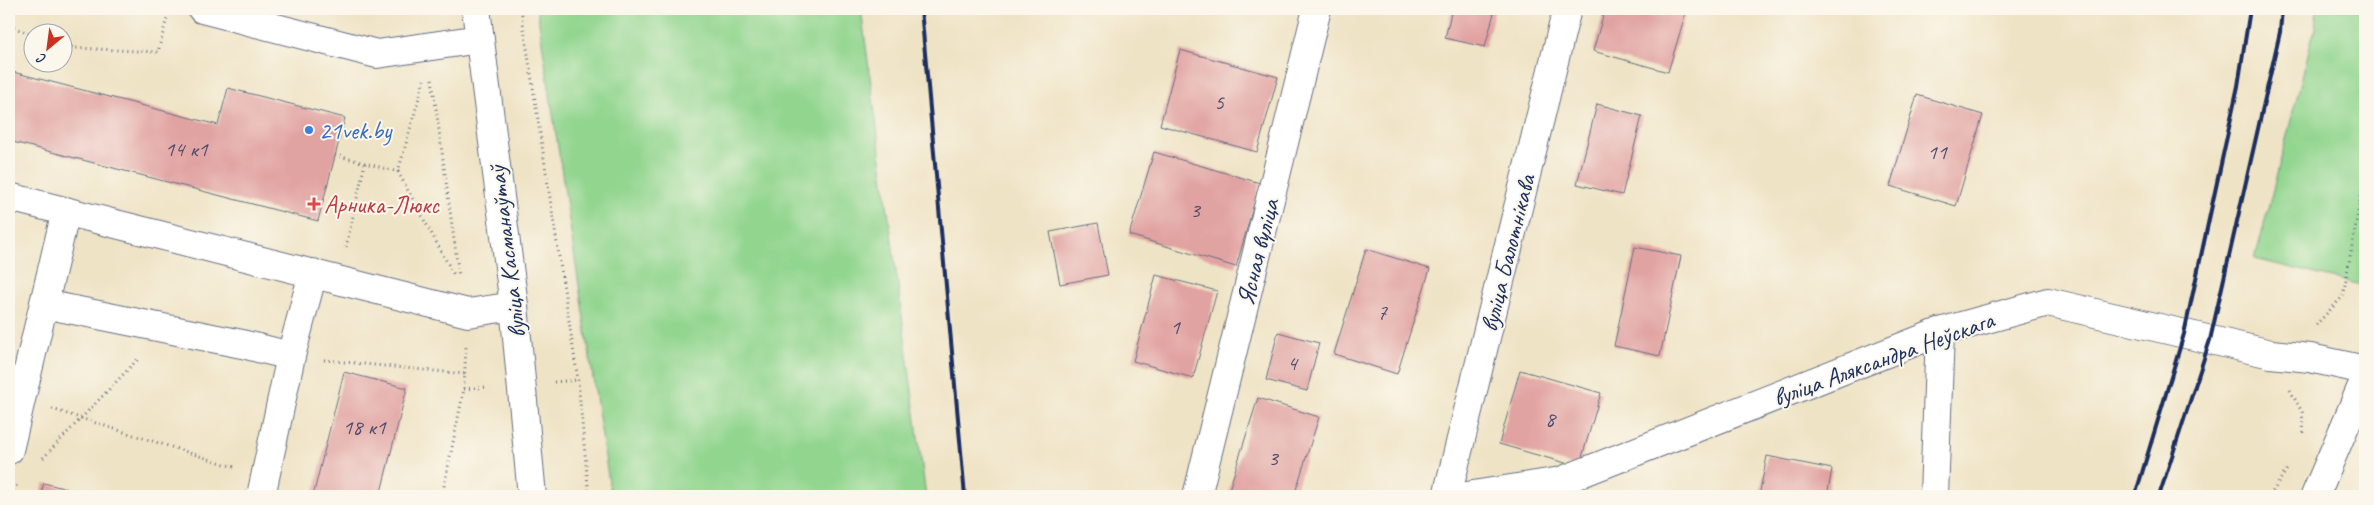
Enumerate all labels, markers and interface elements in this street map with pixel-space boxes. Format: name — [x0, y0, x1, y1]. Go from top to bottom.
north arrow — [22, 22, 72, 72]
text: С — [33, 49, 49, 68]
house number: 5 — [1214, 88, 1225, 116]
place label: 21vek.by — [319, 115, 393, 147]
marker: 21vek.by — [303, 124, 315, 136]
house number: 14 к1 — [164, 135, 209, 163]
house number: 11 — [1927, 138, 1948, 166]
street label: вуліца Касманаўтаў — [480, 162, 533, 340]
street label: вуліца Балотнікава — [1473, 170, 1543, 335]
place label: Арника-Люкс — [324, 189, 440, 221]
street label: Ясная вуліца — [1229, 194, 1287, 309]
house number: 3 — [1190, 196, 1202, 224]
marker: Арника-Люкс — [308, 198, 320, 210]
house number: 7 — [1377, 298, 1388, 326]
street label: вуліца Аляксандра Неўскага — [1769, 303, 2000, 414]
house number: 1 — [1170, 313, 1181, 341]
house number: 4 — [1287, 349, 1299, 377]
house number: 8 — [1545, 405, 1557, 433]
house number: 18 к1 — [342, 413, 387, 441]
house number: 3 — [1268, 444, 1280, 472]

